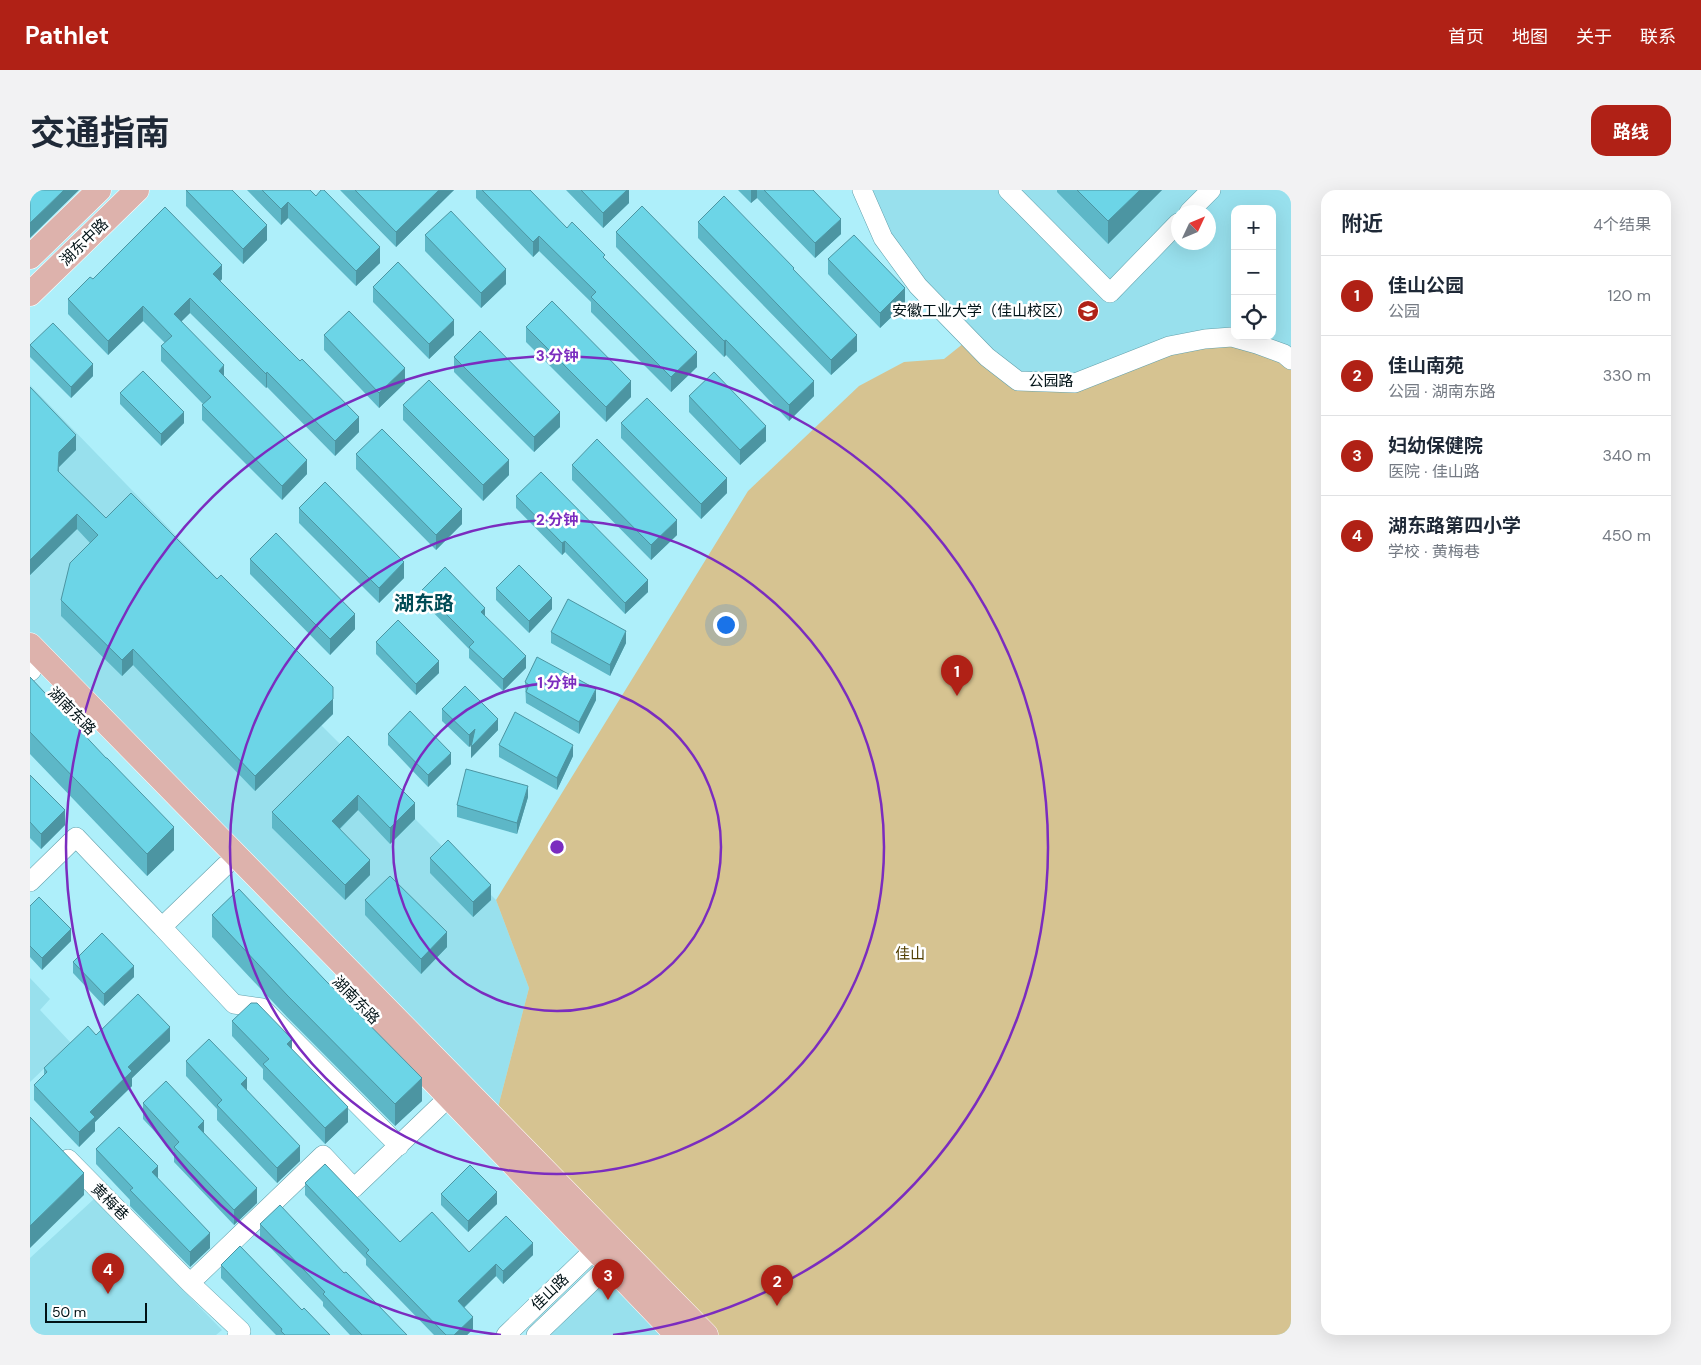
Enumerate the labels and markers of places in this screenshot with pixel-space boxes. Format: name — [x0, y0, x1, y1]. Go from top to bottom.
school or university icon: 安徽工业大学（佳山校区） — [1076, 299, 1100, 323]
place label: 安徽工业大学（佳山校区） — [892, 301, 1072, 321]
pin: 1 — [941, 655, 973, 696]
centre of rings — [548, 838, 566, 856]
pin: 4 — [92, 1253, 124, 1294]
pin: 3 — [592, 1259, 624, 1300]
pin: 2 — [761, 1265, 793, 1306]

